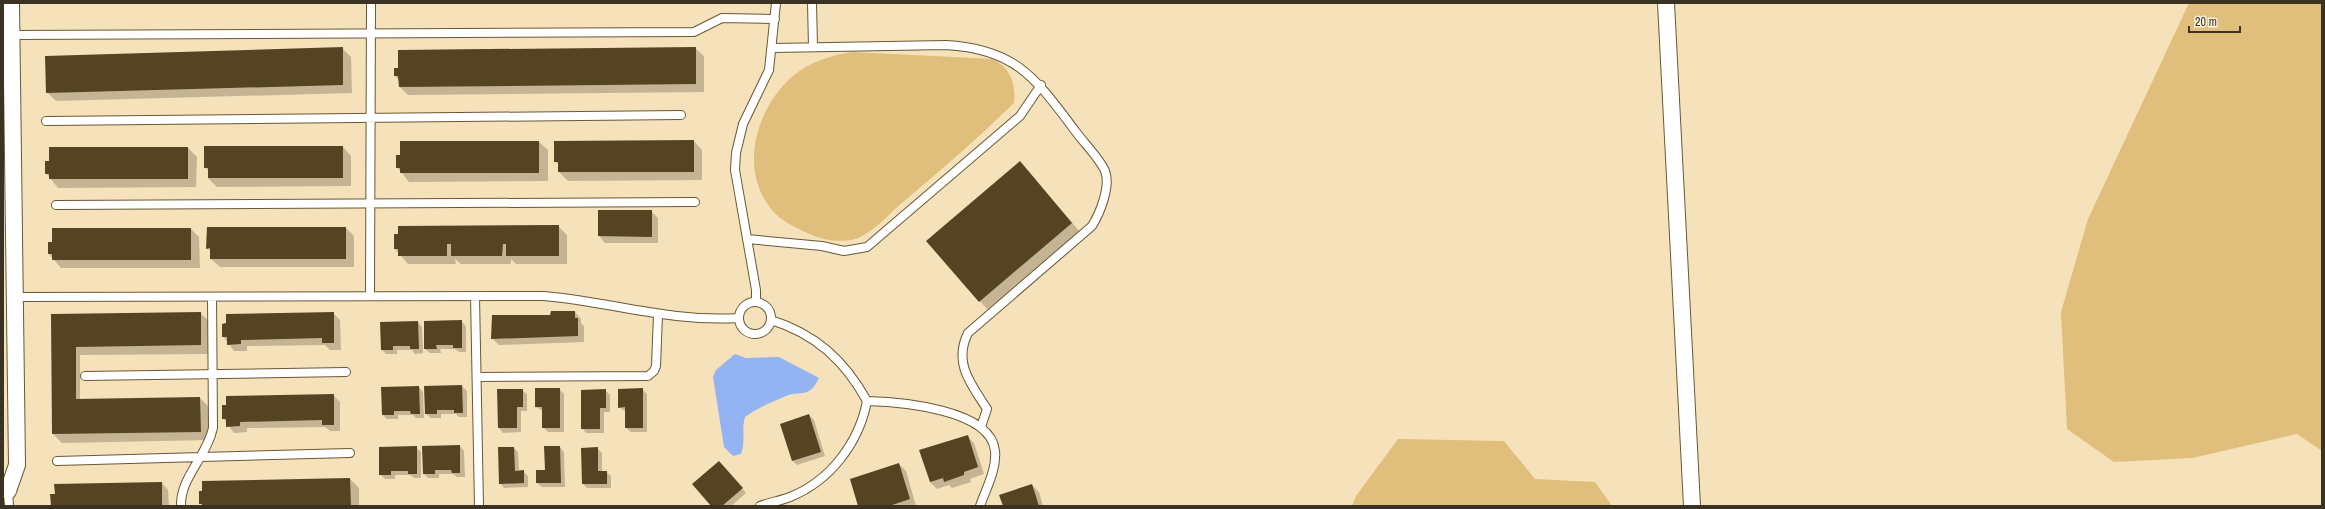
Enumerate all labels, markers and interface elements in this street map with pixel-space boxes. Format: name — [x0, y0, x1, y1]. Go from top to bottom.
scale bar — [2189, 8, 2240, 34]
text: 20 m — [2195, 14, 2217, 30]

